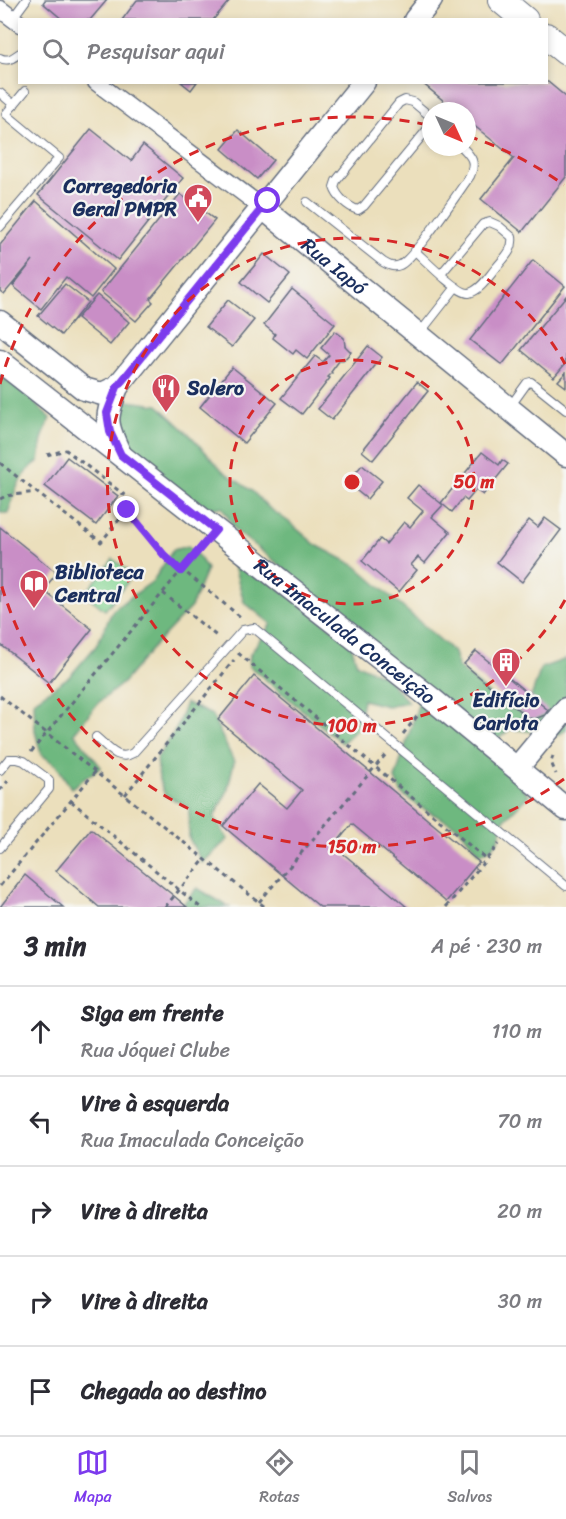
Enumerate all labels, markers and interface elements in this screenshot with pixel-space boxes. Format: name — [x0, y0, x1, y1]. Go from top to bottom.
search box — [18, 18, 548, 84]
text: Pesquisar aqui — [87, 32, 225, 71]
icon: search — [39, 35, 72, 68]
north arrow — [422, 102, 476, 156]
place label: Corregedoria Geral PMPR — [62, 169, 178, 227]
public building icon: Corregedoria Geral PMPR — [182, 182, 214, 224]
route start — [254, 187, 280, 213]
street label: Rua Iapó — [293, 229, 375, 305]
place label: Solero — [186, 371, 244, 406]
restaurant icon: Solero — [150, 372, 182, 414]
text: 50 m — [454, 466, 495, 498]
centre of rings — [342, 472, 362, 492]
route end — [113, 496, 139, 522]
street label: Rua Imaculada Conceição — [246, 549, 443, 714]
place label: Biblioteca Central — [54, 555, 145, 613]
library icon: Biblioteca Central — [18, 568, 50, 610]
building icon: Edifício Carlota — [490, 646, 522, 688]
place label: Edifício Carlota — [473, 683, 539, 741]
text: 100 m — [328, 710, 377, 742]
text: 150 m — [328, 831, 376, 863]
text: 3 min — [24, 923, 86, 969]
text: A pé · 230 m — [431, 929, 542, 964]
text: Siga em frente — [81, 994, 224, 1033]
text: 110 m — [492, 1014, 542, 1049]
icon: ahead — [24, 1015, 57, 1048]
text: Rua Jóquei Clube — [81, 1033, 230, 1068]
text: Vire à esquerda — [81, 1084, 229, 1123]
text: 70 m — [497, 1104, 542, 1139]
icon: left — [24, 1105, 57, 1138]
text: Rua Imaculada Conceição — [81, 1123, 304, 1158]
text: Vire à direita — [81, 1192, 208, 1231]
text: 20 m — [497, 1194, 542, 1229]
icon: right — [24, 1195, 57, 1228]
text: Vire à direita — [81, 1282, 208, 1321]
text: 30 m — [498, 1284, 542, 1319]
icon: right — [24, 1285, 57, 1318]
text: Chegada ao destino — [81, 1372, 266, 1411]
icon: arrive — [24, 1375, 57, 1408]
tab: Mapa — [74, 1446, 111, 1511]
tab: Rotas — [259, 1446, 300, 1511]
tab: Salvos — [447, 1446, 492, 1511]

